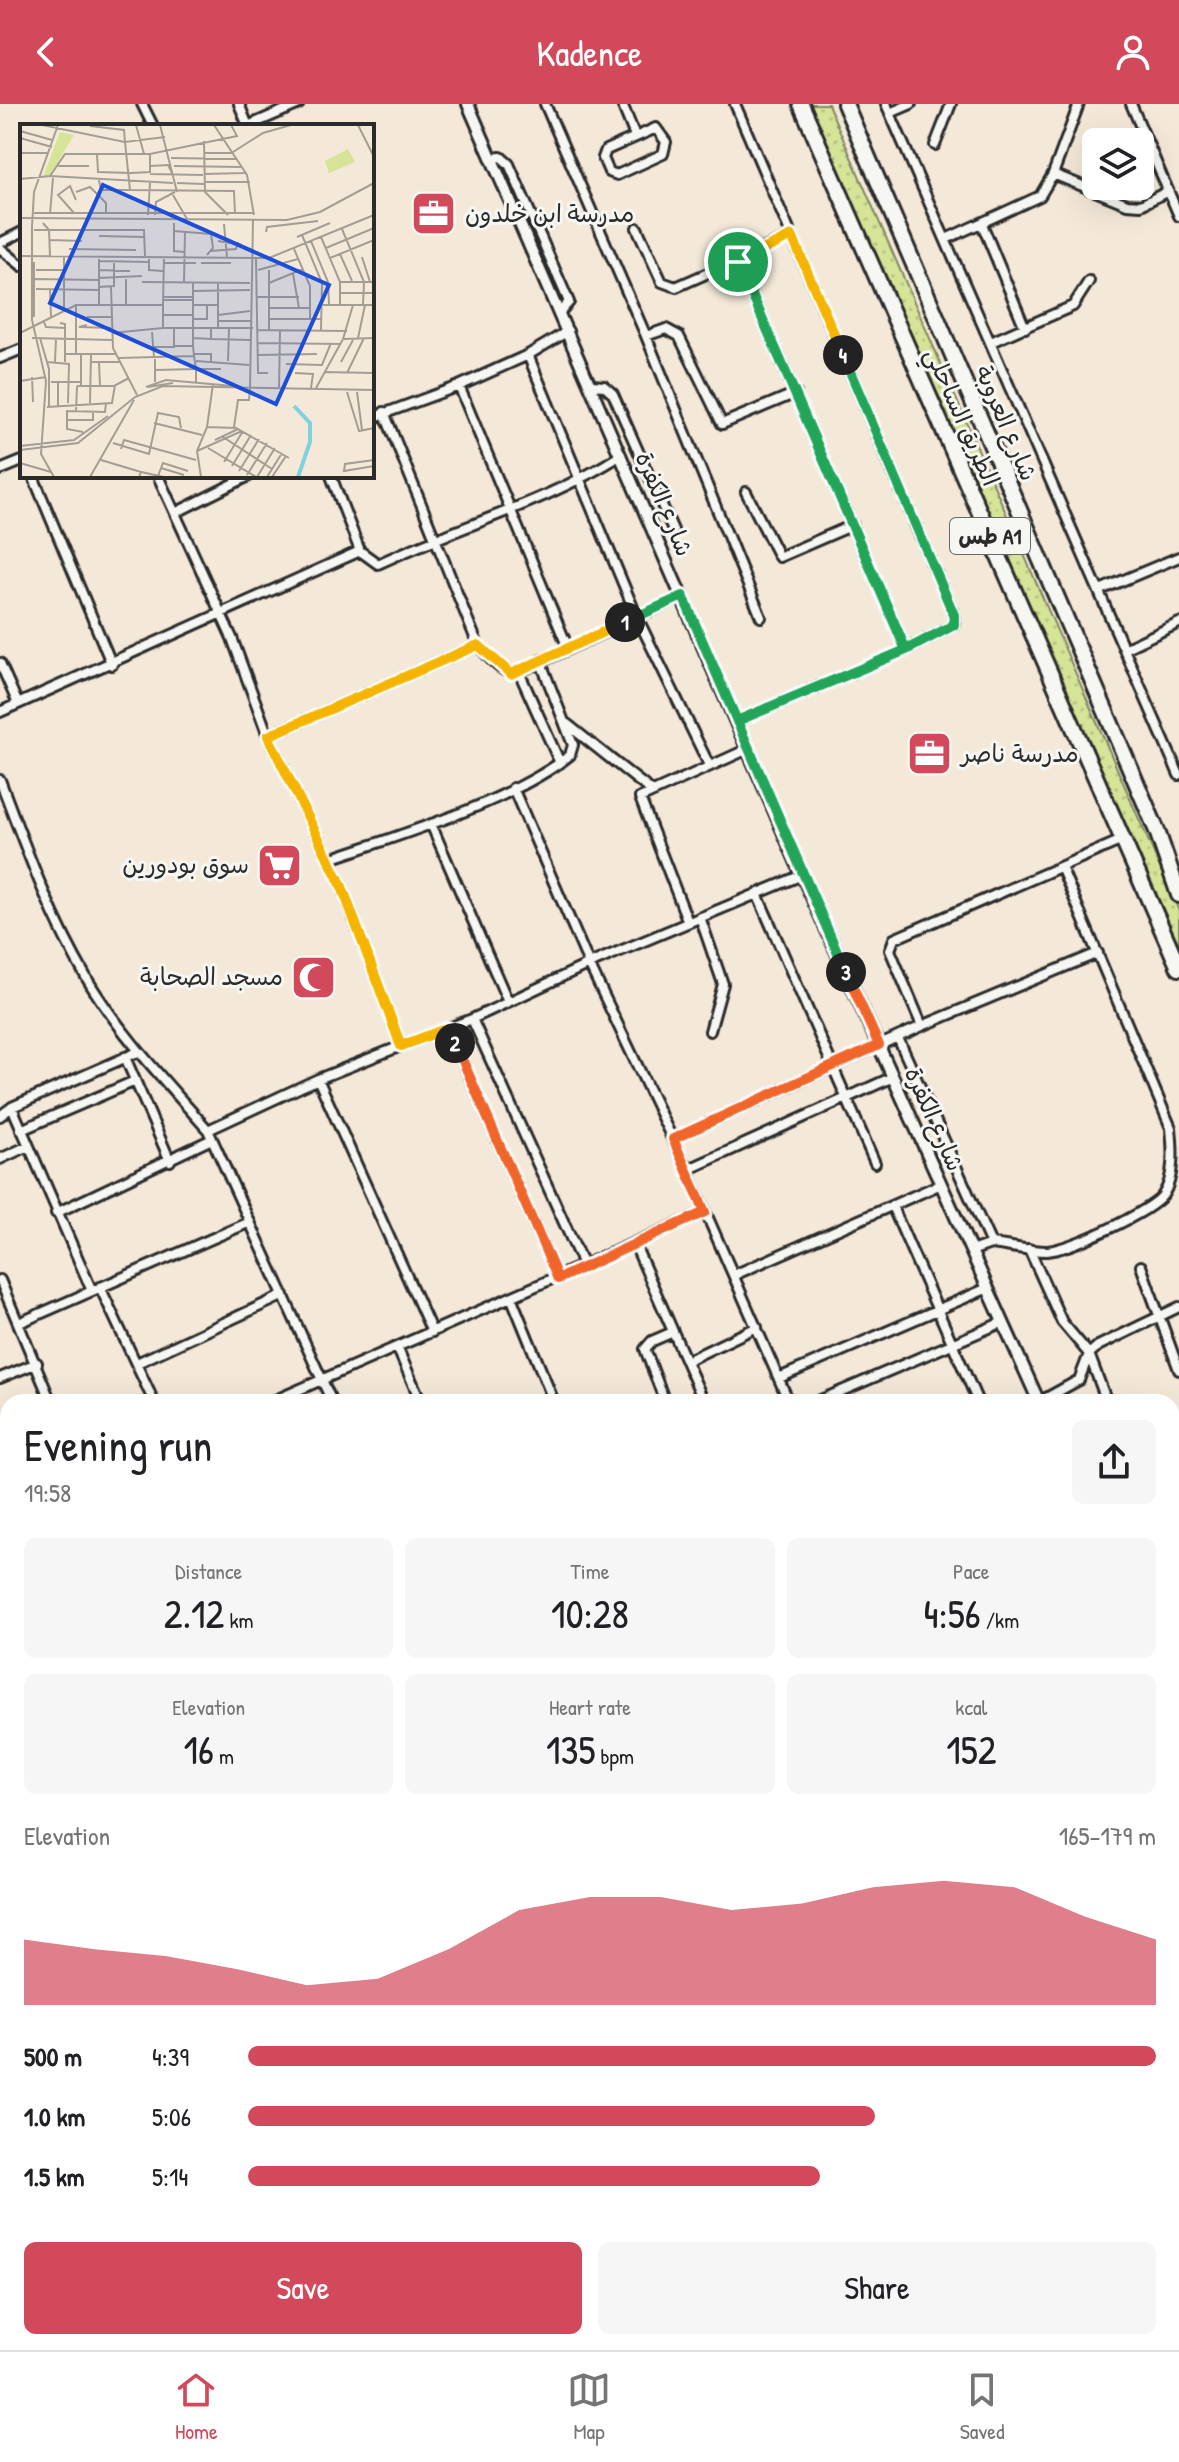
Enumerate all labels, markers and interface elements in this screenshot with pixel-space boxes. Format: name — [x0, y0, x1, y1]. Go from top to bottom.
text: Kadence — [537, 28, 642, 77]
icon: back — [24, 30, 68, 74]
icon: person — [1111, 30, 1155, 74]
inset map — [20, 124, 374, 478]
map controls — [1082, 128, 1154, 200]
button: layers — [1082, 128, 1154, 200]
office icon: مدرسة ابن خلدون — [410, 190, 458, 238]
place label: مدرسة ابن خلدون — [465, 197, 634, 229]
pin — [704, 228, 772, 296]
icon: arrive — [716, 240, 760, 284]
pin: 4 — [823, 335, 863, 375]
text: 4 — [839, 340, 847, 370]
street label: الطريق الساحلي — [913, 342, 1008, 493]
street label: شارع العروبة — [966, 360, 1046, 486]
street label: شارع الكفرة — [627, 446, 701, 562]
road number: طس A1 — [950, 518, 1030, 554]
pin: 1 — [605, 602, 645, 642]
text: 1 — [621, 607, 629, 637]
office icon: مدرسة ناصر — [906, 730, 954, 778]
place label: مدرسة ناصر — [959, 737, 1079, 769]
supermarket icon: سوق بودورين — [256, 841, 304, 889]
place label: سوق بودورين — [122, 848, 249, 880]
pin: 3 — [826, 952, 866, 992]
mosque icon: مسجد الصحابة — [290, 953, 338, 1001]
text: 3 — [841, 957, 851, 987]
place label: مسجد الصحابة — [140, 960, 283, 992]
pin: 2 — [435, 1023, 475, 1063]
text: 2 — [450, 1028, 460, 1058]
street label: شارع الكفرة — [896, 1061, 972, 1177]
text: Evening run — [24, 1415, 212, 1475]
button: share — [1072, 1420, 1156, 1504]
text: 19:58 — [24, 1475, 71, 1510]
text: Distance — [175, 1556, 242, 1586]
text: Time — [571, 1556, 609, 1586]
text: Pace — [953, 1556, 990, 1586]
text: 2.12 — [164, 1586, 224, 1640]
text: 10:28 — [551, 1586, 629, 1640]
text: 4:56 — [924, 1586, 981, 1640]
text: km — [224, 1605, 254, 1635]
text: /km — [981, 1605, 1019, 1635]
text: Elevation — [172, 1692, 245, 1722]
text: Heart rate — [549, 1692, 631, 1722]
text: kcal — [955, 1692, 987, 1722]
text: 16 — [183, 1722, 214, 1776]
text: 135 — [546, 1722, 595, 1776]
text: 152 — [946, 1722, 996, 1776]
text: m — [214, 1741, 234, 1771]
text: bpm — [595, 1741, 634, 1771]
text: Elevation — [24, 1818, 110, 1853]
text: 165–179 m — [1059, 1818, 1156, 1853]
text: 500 m — [24, 2039, 82, 2074]
text: 4:39 — [152, 2039, 189, 2074]
text: 1.0 km — [24, 2099, 85, 2134]
text: 5:06 — [152, 2099, 191, 2134]
text: 1.5 km — [24, 2159, 84, 2194]
text: 5:14 — [152, 2159, 188, 2194]
button: Save — [24, 2242, 582, 2334]
button: Share — [598, 2242, 1156, 2334]
tab: Home — [174, 2368, 218, 2446]
tab: Map — [567, 2368, 611, 2446]
tab: Saved — [960, 2368, 1005, 2446]

